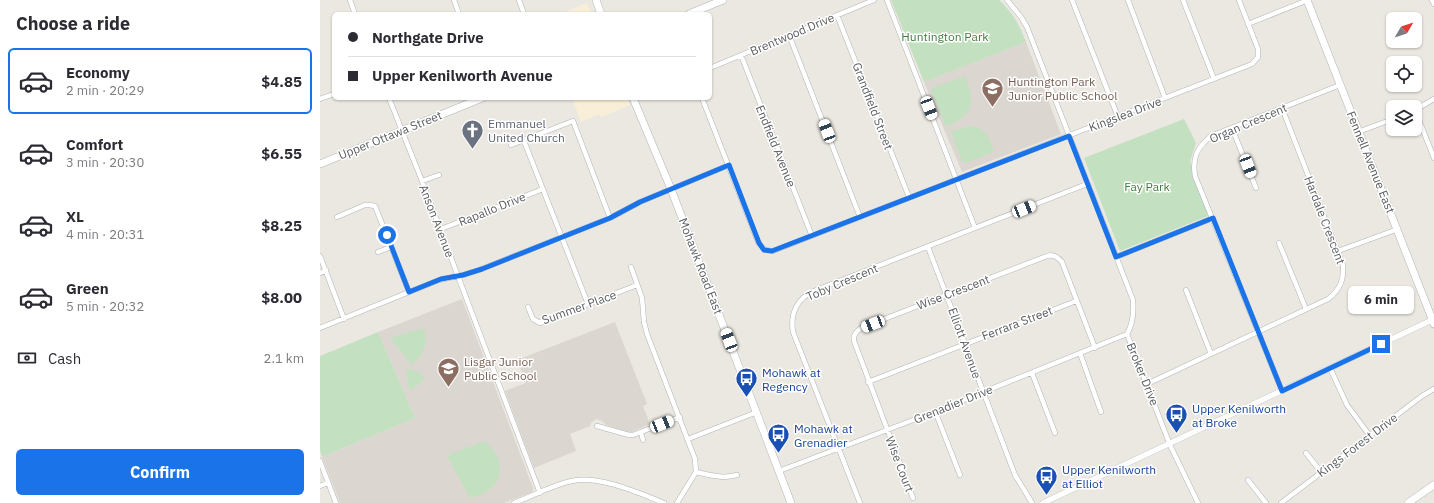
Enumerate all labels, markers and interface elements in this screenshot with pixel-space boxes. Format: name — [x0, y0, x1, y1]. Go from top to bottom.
street label: Brentwood Drive — [748, 9, 837, 58]
text: Choose a ride — [16, 12, 130, 35]
north arrow — [1386, 12, 1422, 48]
map controls — [1386, 12, 1422, 136]
text: Northgate Drive — [372, 28, 484, 47]
park label: Huntington Park — [901, 29, 989, 44]
button: locate — [1386, 56, 1422, 92]
street label: Grandfield Street — [849, 60, 897, 152]
icon: car — [18, 63, 54, 99]
text: Economy — [66, 63, 130, 82]
text: Upper Kenilworth Avenue — [372, 66, 553, 85]
text: $4.85 — [261, 72, 302, 91]
place label: Huntington Park Junior Public School — [1008, 74, 1117, 103]
school or university icon: Huntington Park Junior Public School — [980, 75, 1006, 108]
text: 2 min · 20:29 — [66, 82, 144, 99]
street label: Kingslea Drive — [1087, 93, 1164, 135]
car — [919, 95, 939, 121]
street label: Organ Crescent — [1207, 100, 1289, 146]
button: layers — [1386, 100, 1422, 136]
street label: Endfield Avenue — [753, 103, 799, 190]
street label: Upper Ottawa Street — [336, 107, 444, 163]
street label: Fennell Avenue East — [1344, 109, 1398, 215]
place label: Emmanuel United Church — [488, 116, 565, 145]
church icon: Emmanuel United Church — [460, 117, 486, 150]
car — [817, 118, 837, 144]
icon: car — [18, 135, 54, 171]
text: Comfort — [66, 135, 123, 154]
text: $6.55 — [261, 144, 302, 163]
car — [1238, 153, 1258, 179]
text: 3 min · 20:30 — [66, 154, 144, 171]
street label: Hardale Crescent — [1301, 174, 1349, 266]
park label: Fay Park — [1124, 179, 1171, 194]
street label: Anson Avenue — [416, 182, 458, 260]
street label: Rapallo Drive — [456, 189, 528, 229]
car — [1011, 199, 1037, 219]
icon: car — [18, 207, 54, 243]
text: XL — [66, 207, 84, 226]
text: $8.25 — [261, 216, 302, 235]
street label: Mohawk Road East — [676, 216, 726, 316]
text: 4 min · 20:31 — [66, 226, 144, 243]
route start — [378, 226, 396, 244]
street label: Toby Crescent — [804, 260, 880, 304]
street label: Wise Crescent — [914, 271, 992, 313]
icon: car — [18, 279, 54, 315]
text: Green — [66, 279, 109, 298]
street label: Summer Place — [540, 286, 619, 327]
callout: 6 min — [1348, 286, 1414, 314]
text: $8.00 — [261, 288, 302, 307]
text: 6 min — [1364, 291, 1398, 308]
text: 5 min · 20:32 — [66, 298, 144, 315]
street label: Ferrara Street — [979, 303, 1055, 343]
street label: Elliott Avenue — [945, 305, 985, 381]
car — [860, 314, 886, 334]
car — [719, 327, 739, 353]
route end — [1372, 335, 1390, 353]
street label: Broker Drive — [1124, 340, 1163, 408]
icon: cash — [16, 347, 38, 369]
text: Cash — [48, 349, 81, 368]
text: 2.1 km — [264, 350, 304, 367]
place label: Lisgar Junior Public School — [464, 354, 537, 383]
school or university icon: Lisgar Junior Public School — [436, 355, 462, 388]
place label: Mohawk at Regency — [762, 365, 821, 394]
bus stop icon: Mohawk at Regency — [733, 366, 759, 399]
street label: Grenadier Drive — [911, 381, 995, 427]
place label: Upper Kenilworth at Broke — [1192, 401, 1286, 430]
bus stop icon: Upper Kenilworth at Broke — [1163, 402, 1189, 435]
street label: Kings Forest Drive — [1314, 410, 1401, 480]
car — [649, 414, 675, 434]
place label: Mohawk at Grenadier — [794, 421, 853, 450]
bus stop icon: Mohawk at Grenadier — [765, 422, 791, 455]
street label: Wise Court — [882, 434, 918, 494]
button: Confirm — [16, 449, 304, 495]
place label: Upper Kenilworth at Elliot — [1062, 462, 1156, 491]
bus stop icon: Upper Kenilworth at Elliot — [1034, 463, 1060, 496]

